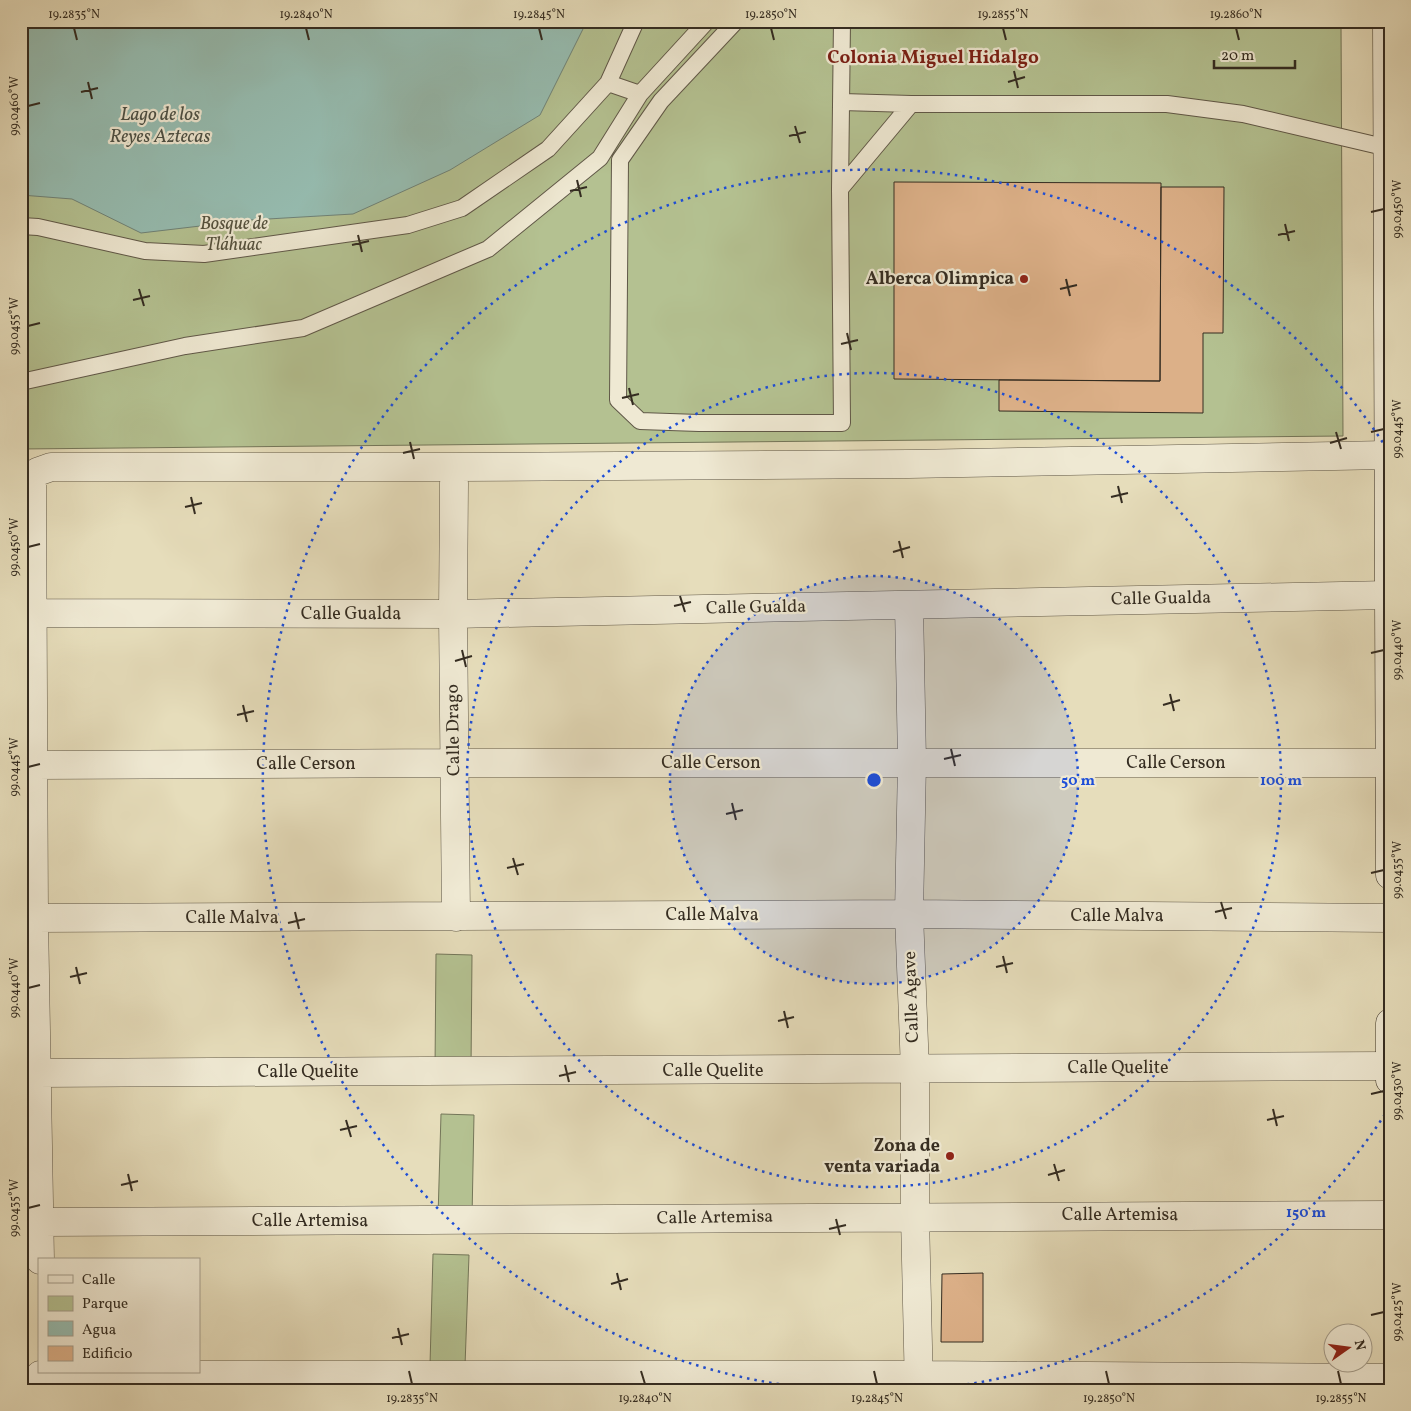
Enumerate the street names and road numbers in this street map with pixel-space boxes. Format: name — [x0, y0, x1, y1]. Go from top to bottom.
street label: Calle Gualda — [1111, 586, 1211, 612]
street label: Calle Gualda — [706, 595, 806, 621]
street label: Calle Gualda — [301, 602, 401, 627]
street label: Calle Drago — [441, 684, 467, 776]
street label: Calle Cerson — [661, 751, 761, 776]
street label: Calle Cerson — [1126, 751, 1226, 776]
street label: Calle Cerson — [256, 752, 356, 777]
street label: Calle Malva — [665, 903, 759, 928]
street label: Calle Malva — [1070, 904, 1164, 929]
street label: Calle Malva — [185, 906, 279, 931]
street label: Calle Agave — [898, 951, 926, 1043]
street label: Calle Quelite — [1068, 1056, 1168, 1081]
street label: Calle Quelite — [663, 1059, 763, 1084]
street label: Calle Quelite — [258, 1060, 358, 1085]
street label: Calle Artemisa — [1062, 1203, 1178, 1228]
street label: Calle Artemisa — [657, 1204, 774, 1232]
street label: Calle Artemisa — [252, 1209, 368, 1234]

